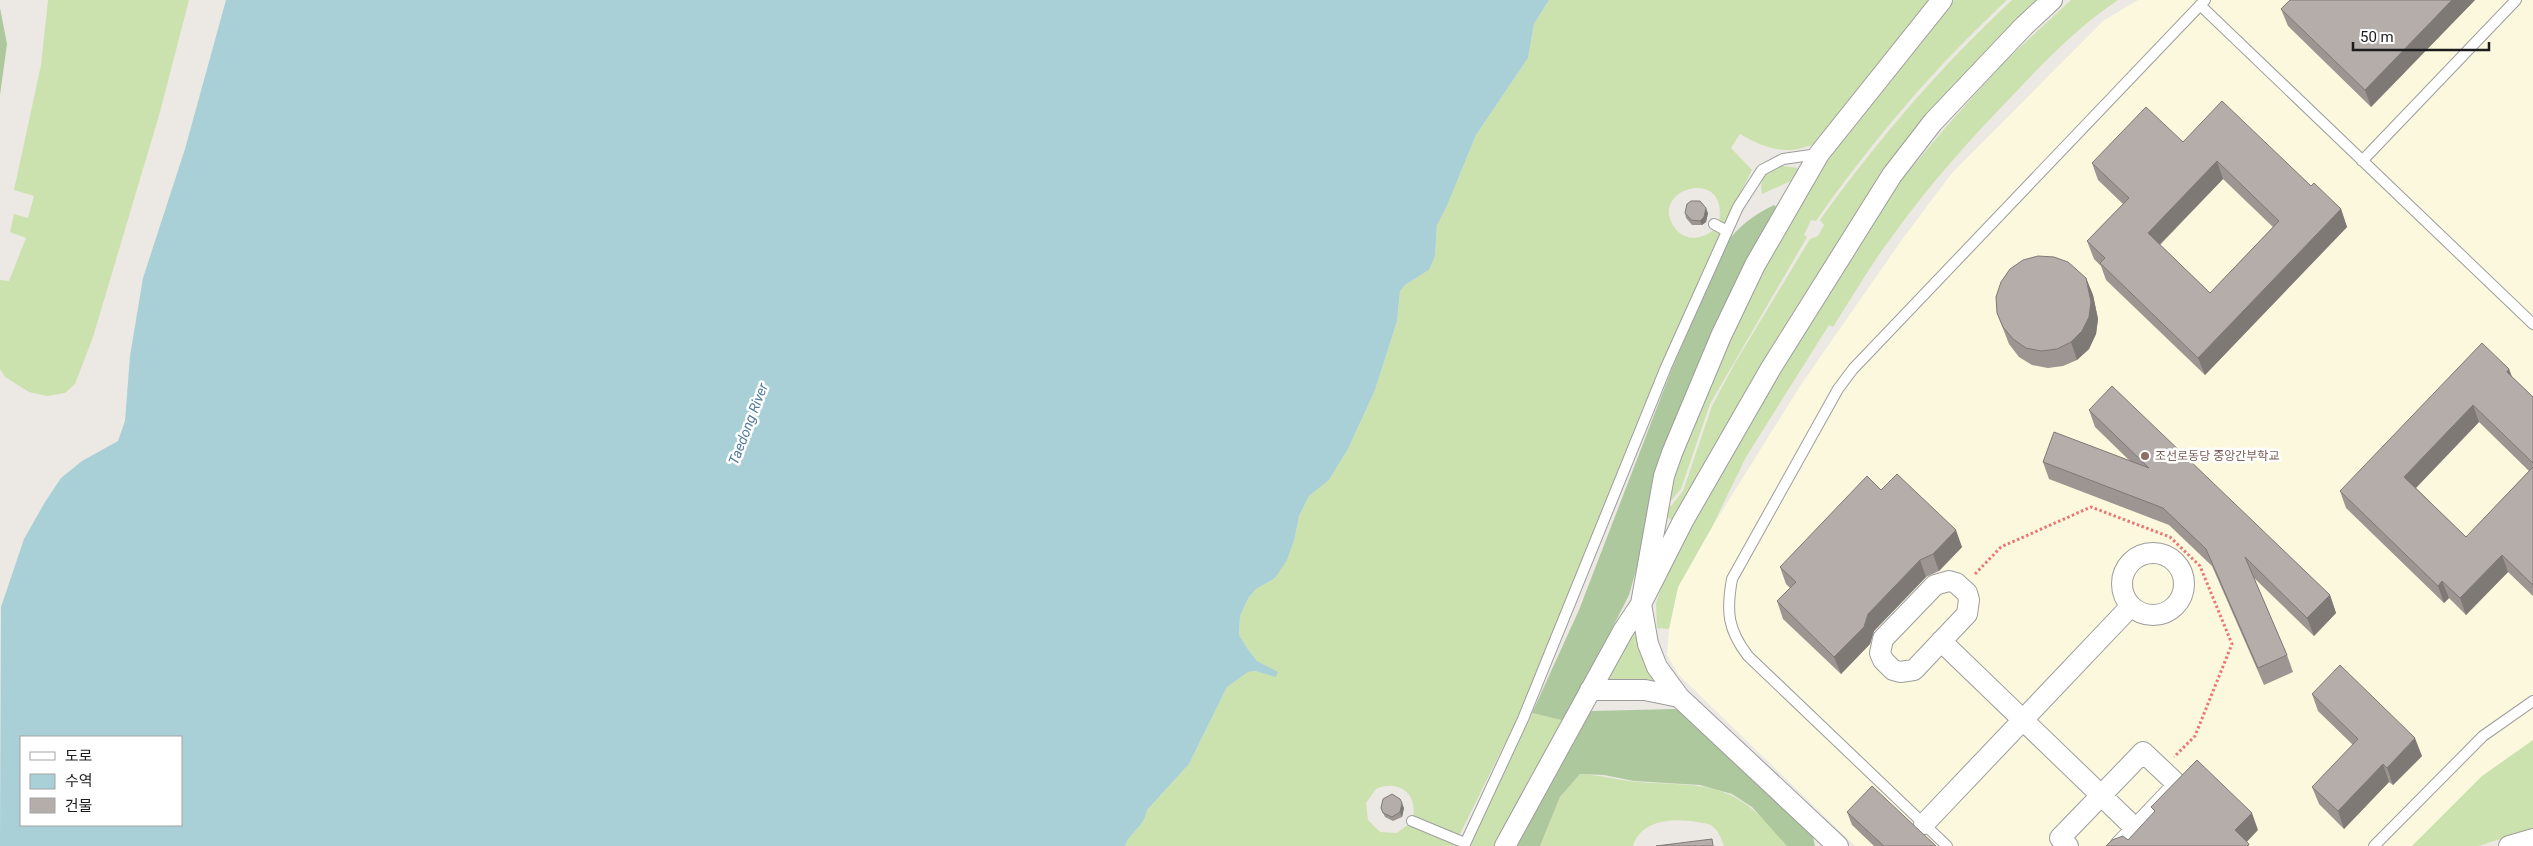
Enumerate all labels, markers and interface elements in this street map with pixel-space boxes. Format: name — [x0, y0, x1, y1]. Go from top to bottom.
scale bar — [2353, 20, 2489, 52]
text: 50 m — [2360, 28, 2394, 46]
water label: Taedong River — [725, 381, 771, 467]
place label: 조선로동당 중앙간부학교 — [2155, 449, 2279, 463]
marker: 조선로동당 중앙간부학교 — [2139, 450, 2151, 462]
legend — [20, 736, 182, 826]
text: 도로 — [65, 747, 93, 765]
text: 수역 — [65, 772, 93, 790]
text: 건물 — [65, 797, 93, 815]

